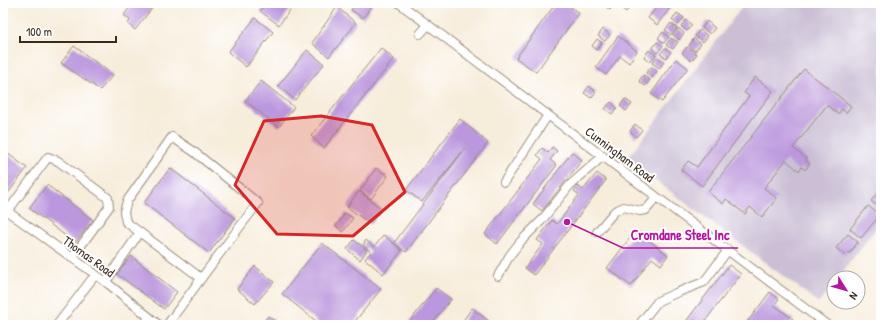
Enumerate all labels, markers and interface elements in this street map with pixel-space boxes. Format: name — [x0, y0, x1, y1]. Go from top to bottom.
scale bar — [20, 18, 116, 44]
text: 100 m — [26, 23, 52, 40]
street label: Cunningham Road — [582, 122, 658, 186]
callout: Cromdane Steel Inc — [623, 222, 738, 248]
text: Cromdane Steel Inc — [631, 225, 730, 244]
street label: Thomas Road — [59, 231, 119, 281]
north arrow — [826, 270, 866, 310]
text: N — [847, 289, 861, 303]

